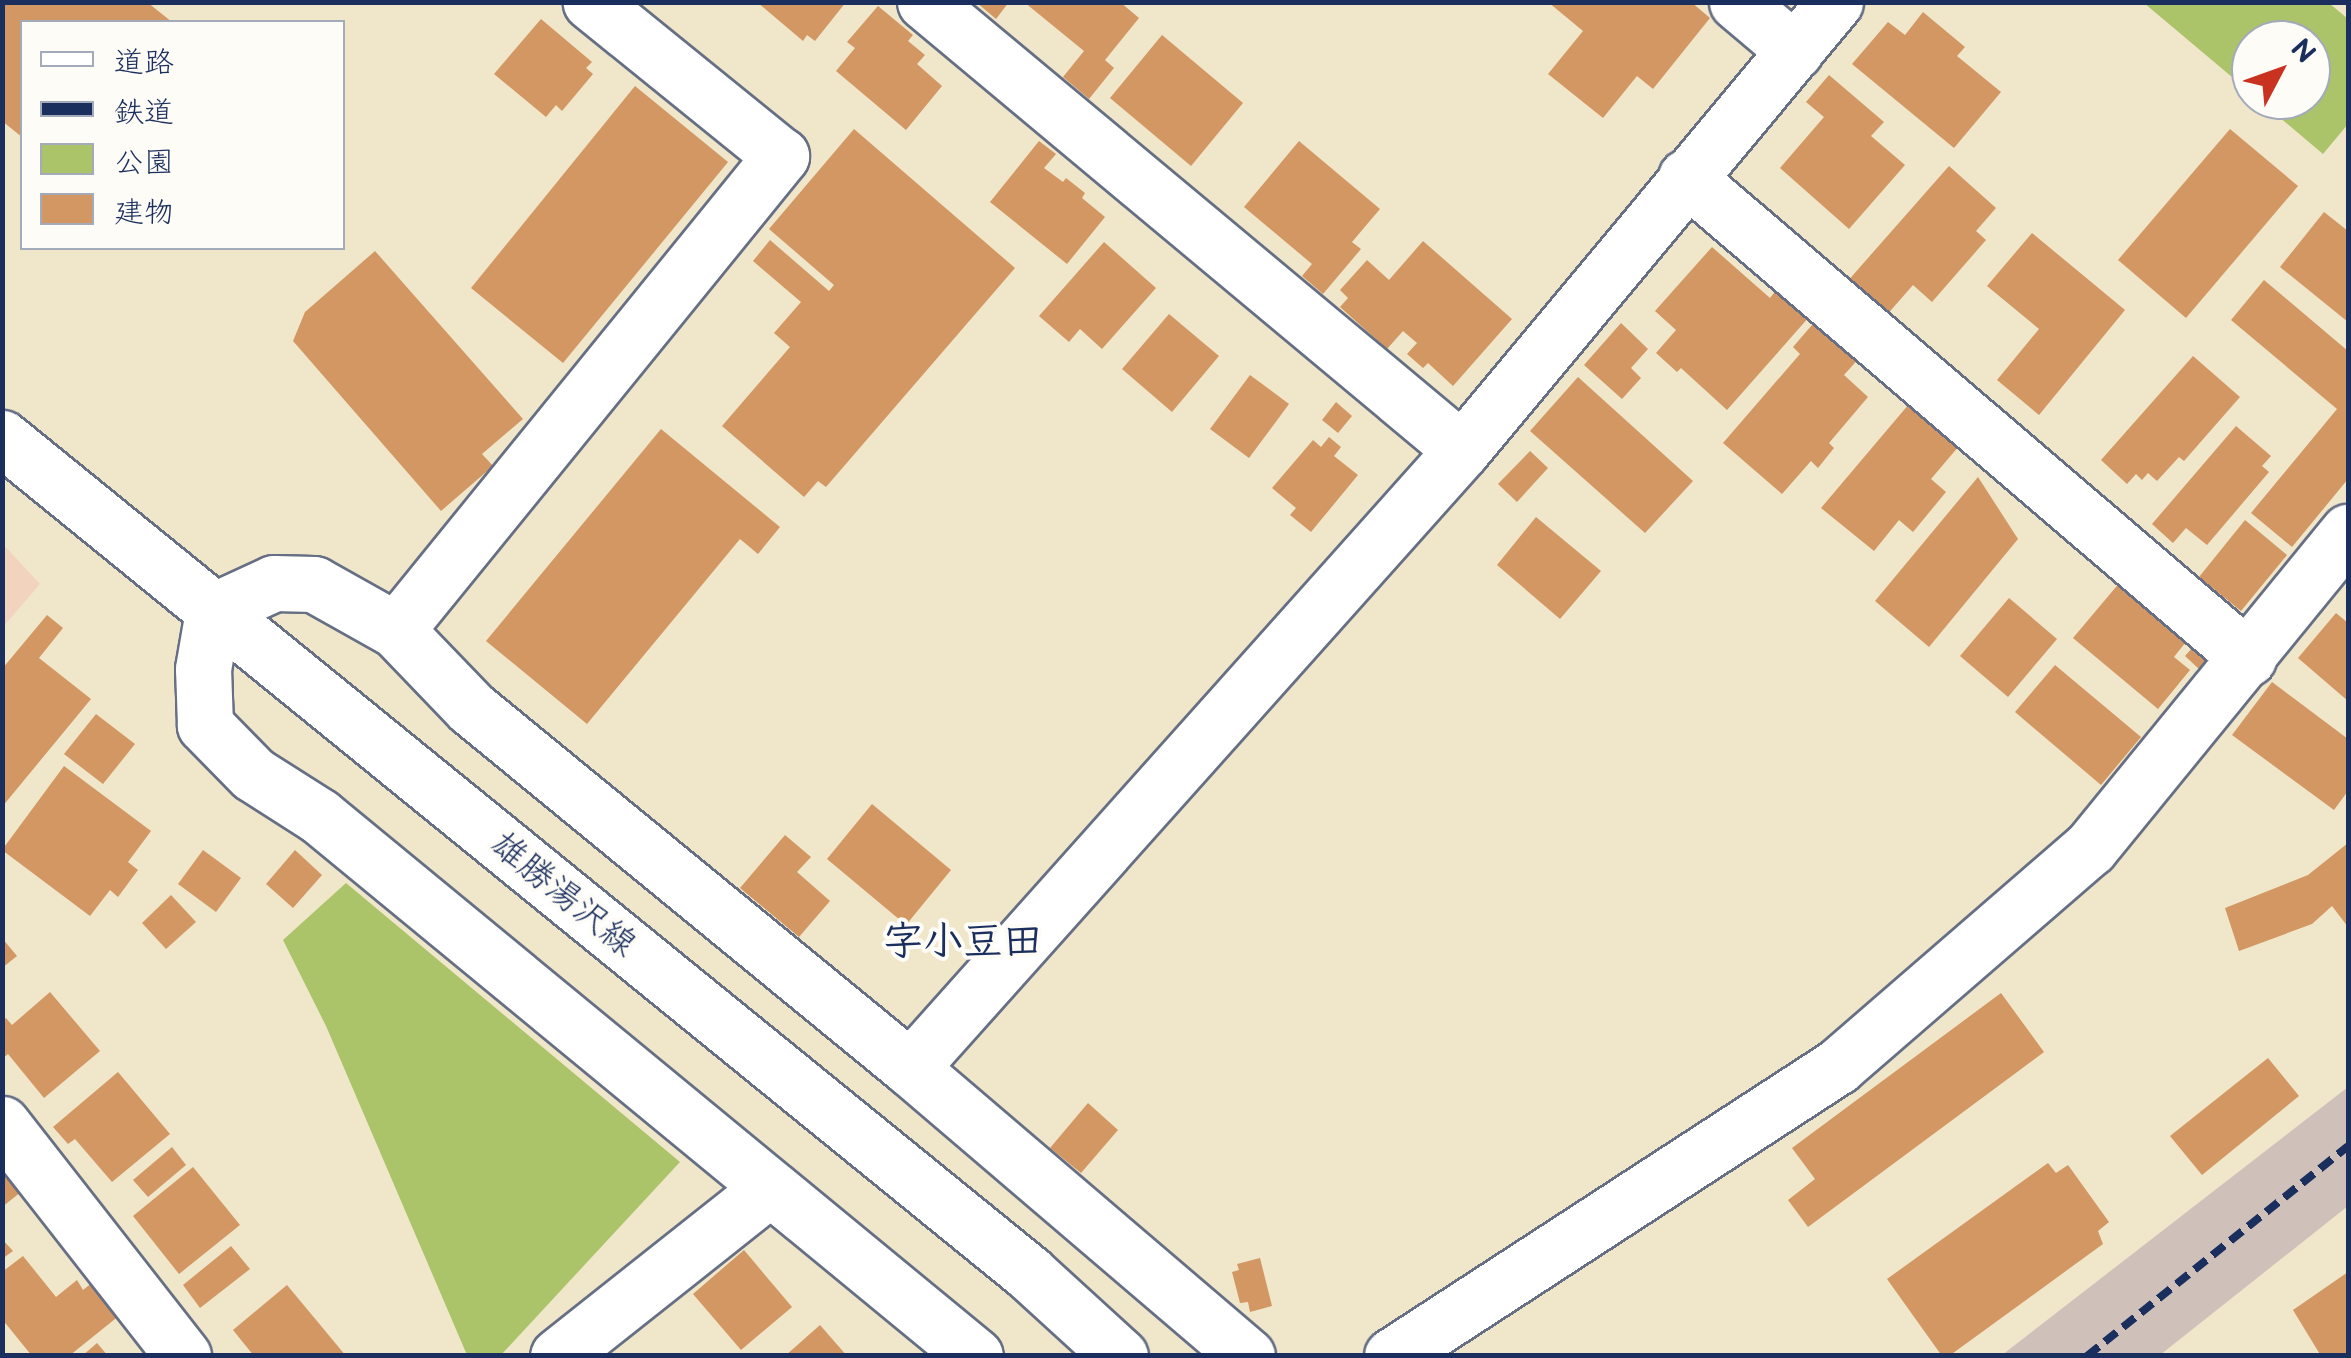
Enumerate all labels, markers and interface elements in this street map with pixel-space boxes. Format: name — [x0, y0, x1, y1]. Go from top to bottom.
legend — [20, 20, 345, 250]
north arrow — [2231, 20, 2331, 120]
text: N — [2283, 33, 2322, 70]
text: 道路 — [114, 45, 174, 81]
text: 鉄道 — [114, 95, 174, 131]
text: 公園 — [114, 145, 174, 181]
text: 建物 — [114, 195, 174, 231]
street label: 雄勝湯沢線 — [482, 824, 644, 966]
district label: 字小豆田 — [883, 918, 1043, 966]

